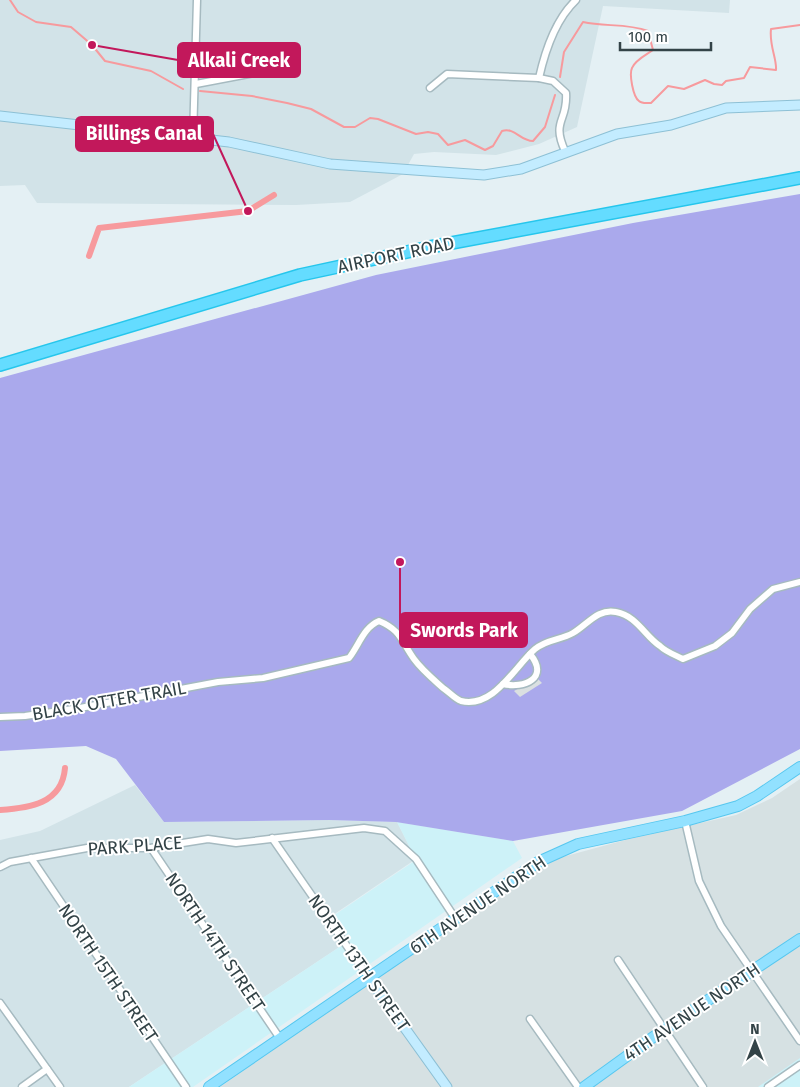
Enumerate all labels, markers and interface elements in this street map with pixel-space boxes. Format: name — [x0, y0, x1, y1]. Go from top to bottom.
scale bar — [620, 20, 711, 52]
text: 100 m — [628, 28, 668, 46]
callout: Alkali Creek — [178, 43, 300, 77]
text: Alkali Creek — [187, 49, 291, 72]
callout: Billings Canal — [76, 117, 213, 151]
text: Billings Canal — [86, 122, 203, 145]
street label: AIRPORT ROAD — [336, 232, 456, 278]
callout: Swords Park — [400, 613, 527, 647]
text: Swords Park — [410, 619, 518, 642]
street label: BLACK OTTER TRAIL — [30, 677, 188, 725]
street label: PARK PLACE — [87, 832, 183, 860]
street label: 6TH AVENUE NORTH — [405, 851, 551, 959]
street label: NORTH 14TH STREET — [160, 868, 270, 1016]
street label: NORTH 13TH STREET — [303, 890, 415, 1036]
street label: NORTH 15TH STREET — [54, 900, 163, 1047]
street label: 4TH AVENUE NORTH — [620, 958, 764, 1066]
north arrow — [730, 1017, 780, 1067]

